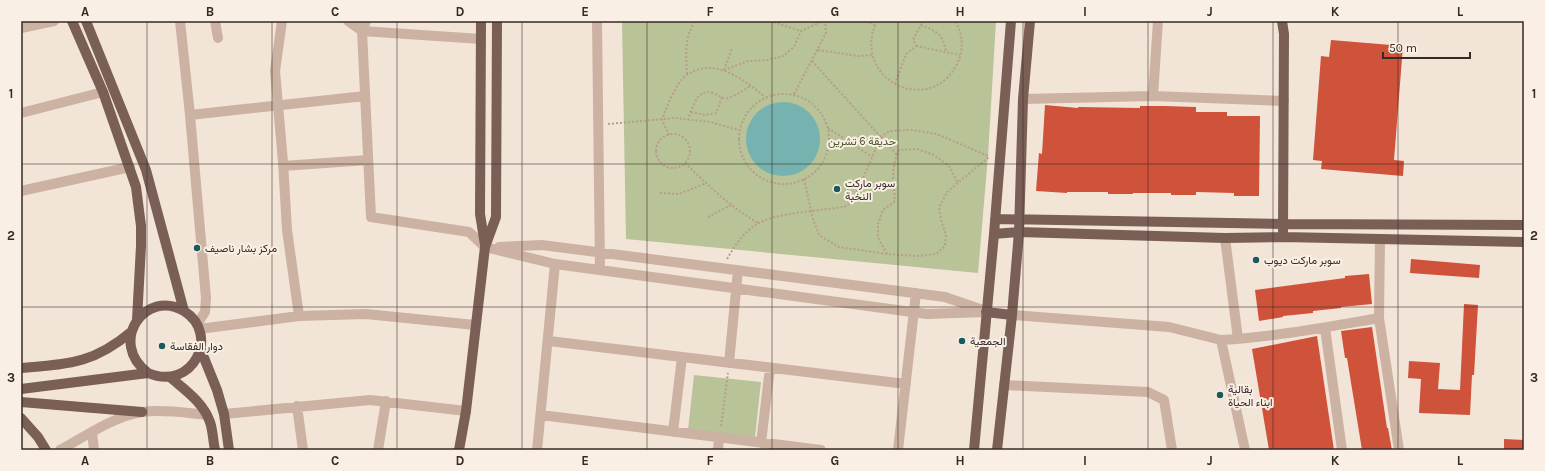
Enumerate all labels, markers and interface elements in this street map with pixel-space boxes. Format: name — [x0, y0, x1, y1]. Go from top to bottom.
text: A — [81, 4, 89, 19]
text: B — [206, 4, 214, 19]
text: C — [331, 4, 339, 19]
text: D — [456, 4, 465, 19]
text: E — [581, 4, 589, 19]
text: F — [706, 4, 714, 19]
text: G — [831, 4, 839, 19]
text: H — [955, 4, 965, 19]
text: I — [1083, 4, 1087, 19]
text: J — [1207, 4, 1213, 19]
text: K — [1331, 4, 1340, 19]
text: L — [1457, 4, 1464, 19]
scale bar — [1383, 34, 1470, 60]
text: 50 m — [1389, 41, 1417, 55]
text: 1 — [9, 86, 13, 101]
text: 1 — [1532, 86, 1536, 101]
park label: حديقة 6 تشرين — [828, 135, 896, 148]
place label: سوبر ماركت النخبة — [845, 177, 896, 203]
marker: سوبر ماركت النخبة — [832, 184, 842, 194]
text: 2 — [7, 228, 15, 243]
text: 2 — [1530, 228, 1538, 243]
place label: مركز بشار ناصيف — [205, 242, 277, 255]
marker: مركز بشار ناصيف — [192, 243, 202, 253]
place label: سوبر ماركت ديوب — [1264, 254, 1341, 267]
marker: سوبر ماركت ديوب — [1251, 255, 1261, 265]
place label: الجمعية — [970, 335, 1006, 348]
marker: الجمعية — [957, 336, 967, 346]
place label: دوار الفقاسة — [170, 340, 223, 353]
marker: دوار الفقاسة — [157, 341, 167, 351]
text: 3 — [7, 370, 15, 385]
text: 3 — [1530, 370, 1538, 385]
place label: بقالية ابناء الحياة — [1228, 383, 1273, 409]
marker: بقالية ابناء الحياة — [1215, 390, 1225, 400]
text: A — [81, 453, 89, 468]
text: B — [206, 453, 214, 468]
text: C — [331, 453, 339, 468]
text: D — [456, 453, 465, 468]
text: E — [581, 453, 589, 468]
text: F — [706, 453, 714, 468]
text: G — [831, 453, 839, 468]
text: H — [955, 453, 965, 468]
text: I — [1083, 453, 1087, 468]
text: J — [1207, 453, 1213, 468]
text: K — [1331, 453, 1340, 468]
text: L — [1457, 453, 1464, 468]

